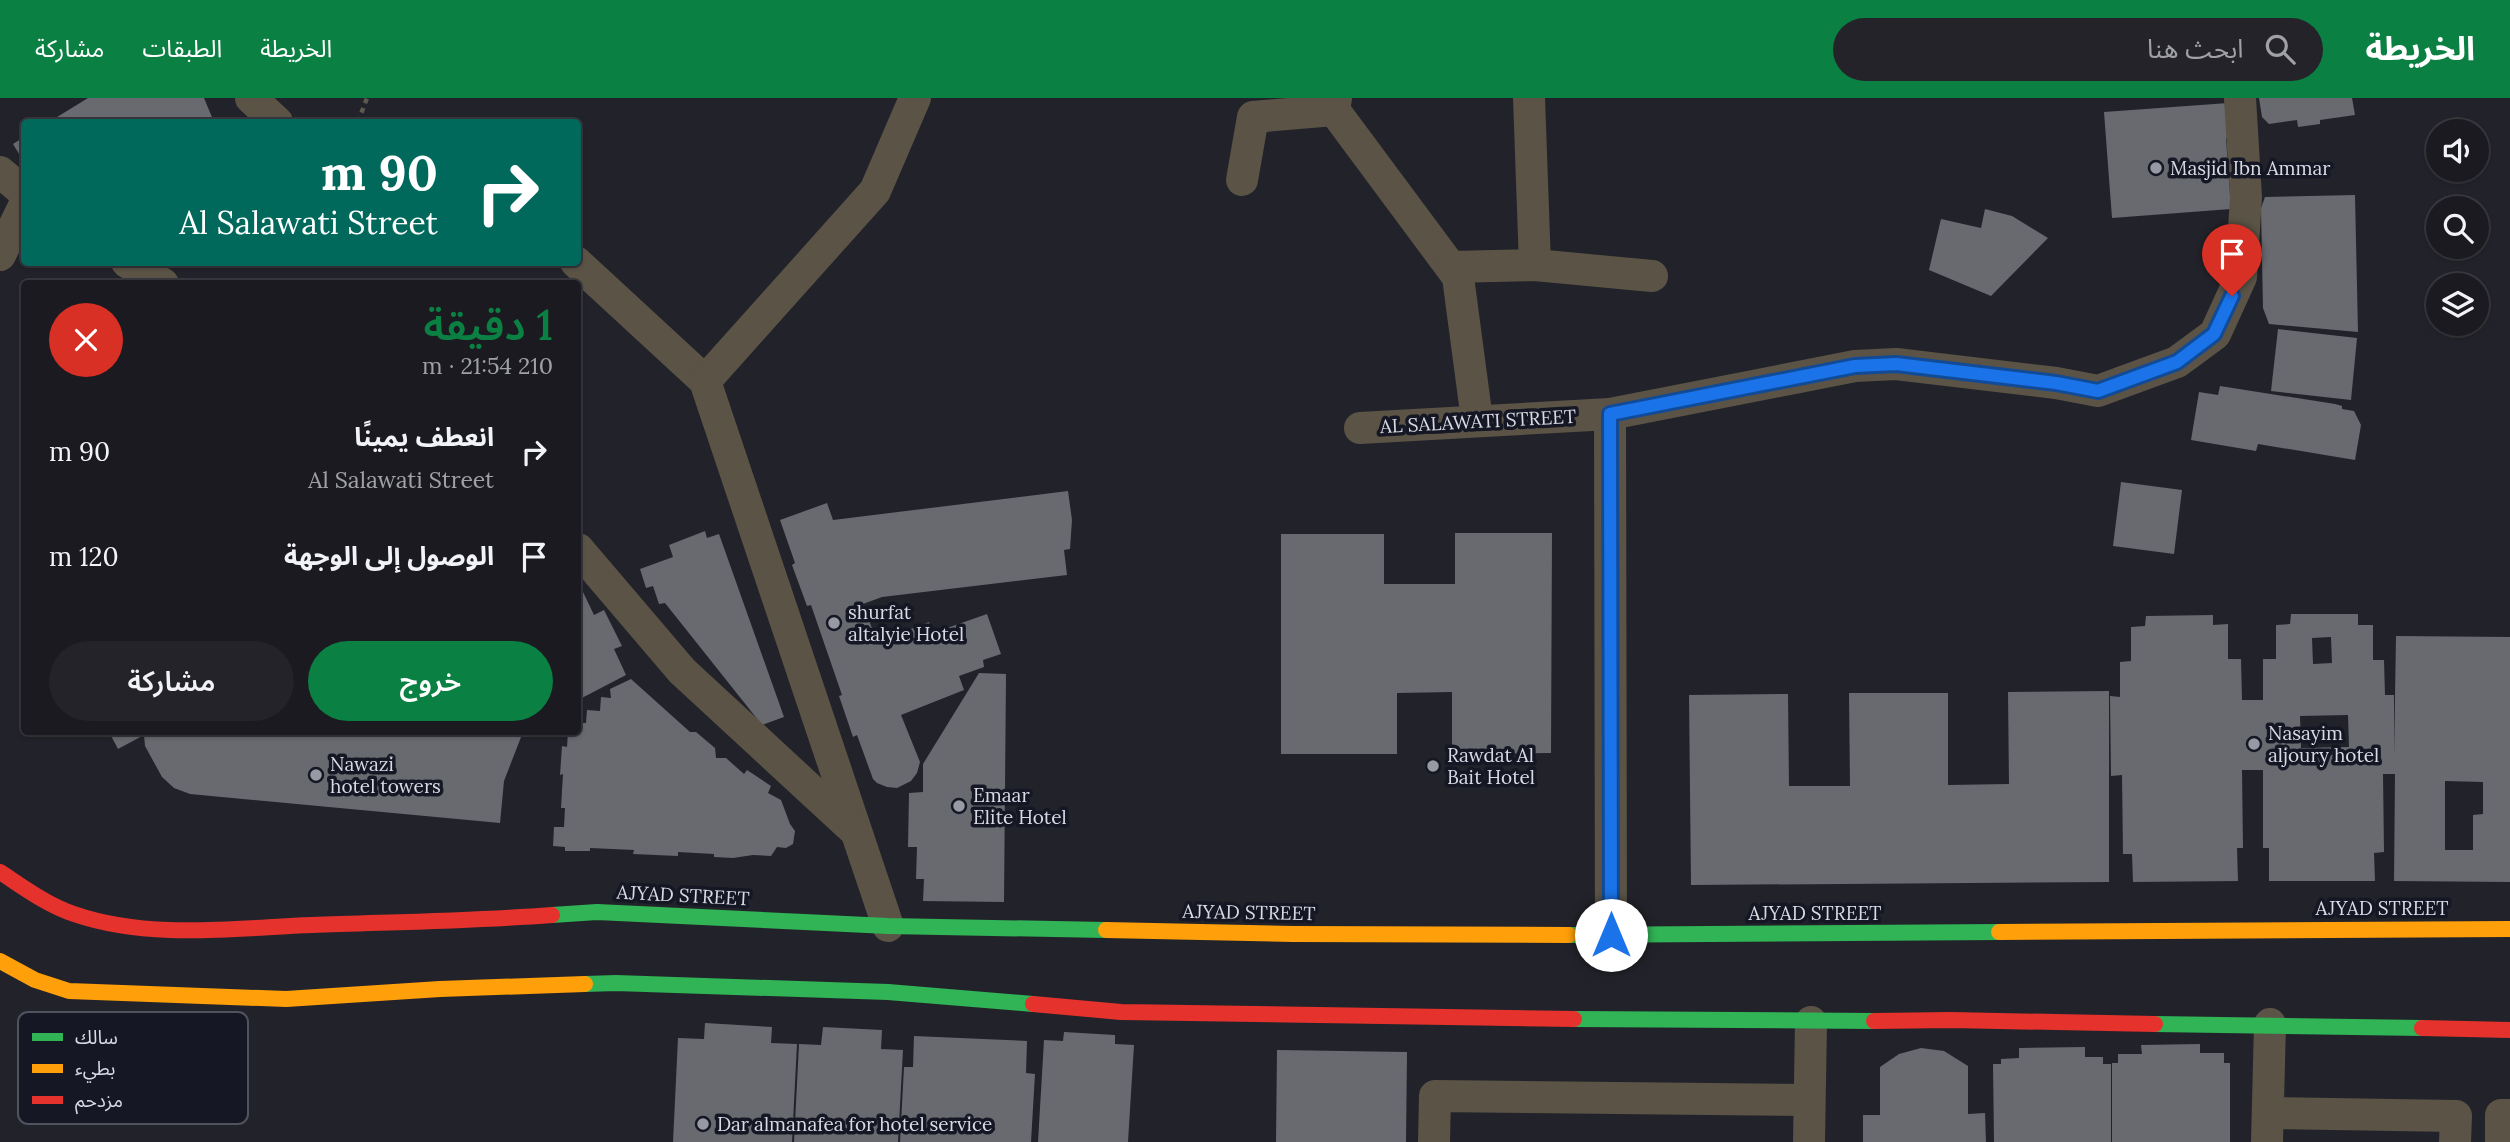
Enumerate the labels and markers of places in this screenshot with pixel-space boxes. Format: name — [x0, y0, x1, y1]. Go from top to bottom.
place label: Masjid Ibn Ammar — [2170, 156, 2331, 180]
marker: Masjid Ibn Ammar — [2148, 160, 2164, 176]
pin — [2202, 224, 2262, 296]
place label: shurfat altalyie Hotel — [848, 600, 964, 646]
marker: shurfat altalyie Hotel — [826, 615, 842, 631]
place label: Nasayim aljoury hotel — [2268, 721, 2379, 767]
marker: Nasayim aljoury hotel — [2246, 736, 2262, 752]
place label: Rawdat Al Bait Hotel — [1447, 743, 1535, 789]
place label: Nawazi hotel towers — [330, 752, 441, 798]
marker: Rawdat Al Bait Hotel — [1425, 758, 1441, 774]
marker: Nawazi hotel towers — [308, 767, 324, 783]
place label: Emaar Elite Hotel — [973, 783, 1067, 829]
marker: Emaar Elite Hotel — [951, 798, 967, 814]
place label: Dar almanafea for hotel service — [717, 1112, 992, 1136]
marker: Dar almanafea for hotel service — [695, 1116, 711, 1132]

